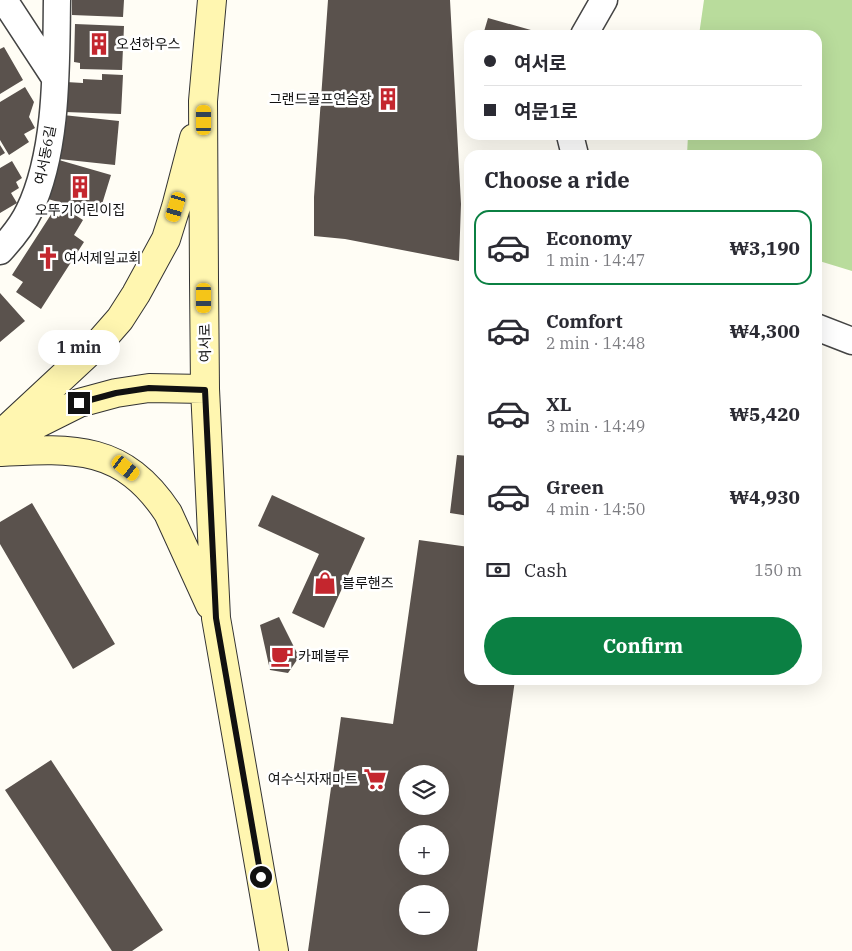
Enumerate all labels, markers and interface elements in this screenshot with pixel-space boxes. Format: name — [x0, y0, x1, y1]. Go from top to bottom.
building icon: 오션하우스 — [86, 31, 112, 57]
place label: 오션하우스 — [116, 35, 181, 53]
text: 여서로 — [514, 51, 566, 75]
building icon: 그랜드골프연습장 — [375, 86, 401, 112]
place label: 그랜드골프연습장 — [269, 90, 372, 108]
text: 여문1로 — [514, 99, 578, 123]
car — [196, 105, 211, 135]
street label: 여서동6길 — [30, 124, 60, 186]
text: Choose a ride — [484, 165, 630, 194]
building icon: 오뚜기어린이집 — [67, 174, 93, 200]
car — [164, 190, 187, 224]
place label: 오뚜기어린이집 — [35, 201, 125, 219]
icon: car — [486, 225, 531, 270]
text: Economy — [546, 226, 632, 250]
text: ₩3,190 — [730, 236, 800, 260]
church icon: 여서제일교회 — [35, 245, 61, 271]
place label: 여서제일교회 — [64, 249, 141, 267]
text: 1 min · 14:47 — [546, 250, 645, 270]
car — [196, 283, 211, 313]
icon: car — [486, 308, 531, 353]
text: Comfort — [546, 309, 623, 333]
text: ₩4,300 — [730, 319, 800, 343]
street label: 여서로 — [196, 323, 214, 362]
callout: 1 min — [38, 330, 120, 366]
text: 2 min · 14:48 — [546, 333, 645, 353]
text: 1 min — [57, 337, 101, 357]
icon: car — [486, 391, 531, 436]
route end — [68, 392, 90, 414]
text: XL — [546, 392, 572, 416]
text: ₩5,420 — [730, 402, 800, 426]
text: 3 min · 14:49 — [546, 416, 645, 436]
car — [109, 453, 142, 483]
icon: car — [486, 474, 531, 519]
text: Green — [546, 475, 604, 499]
text: ₩4,930 — [730, 485, 800, 509]
text: 4 min · 14:50 — [546, 499, 645, 519]
icon: cash — [484, 556, 512, 584]
text: Cash — [524, 558, 568, 582]
text: 150 m — [754, 560, 802, 580]
shop icon: 블루핸즈 — [312, 570, 338, 596]
place label: 블루핸즈 — [342, 574, 394, 592]
button: Confirm — [484, 617, 802, 675]
cafe icon: 카페블루 — [269, 643, 295, 669]
place label: 카페블루 — [298, 647, 350, 665]
map controls — [399, 765, 449, 935]
button: layers — [399, 765, 449, 815]
supermarket icon: 여수식자재마트 — [362, 766, 388, 792]
place label: 여수식자재마트 — [268, 770, 358, 788]
button: + — [399, 825, 449, 875]
route start — [250, 866, 272, 888]
button: − — [399, 885, 449, 935]

